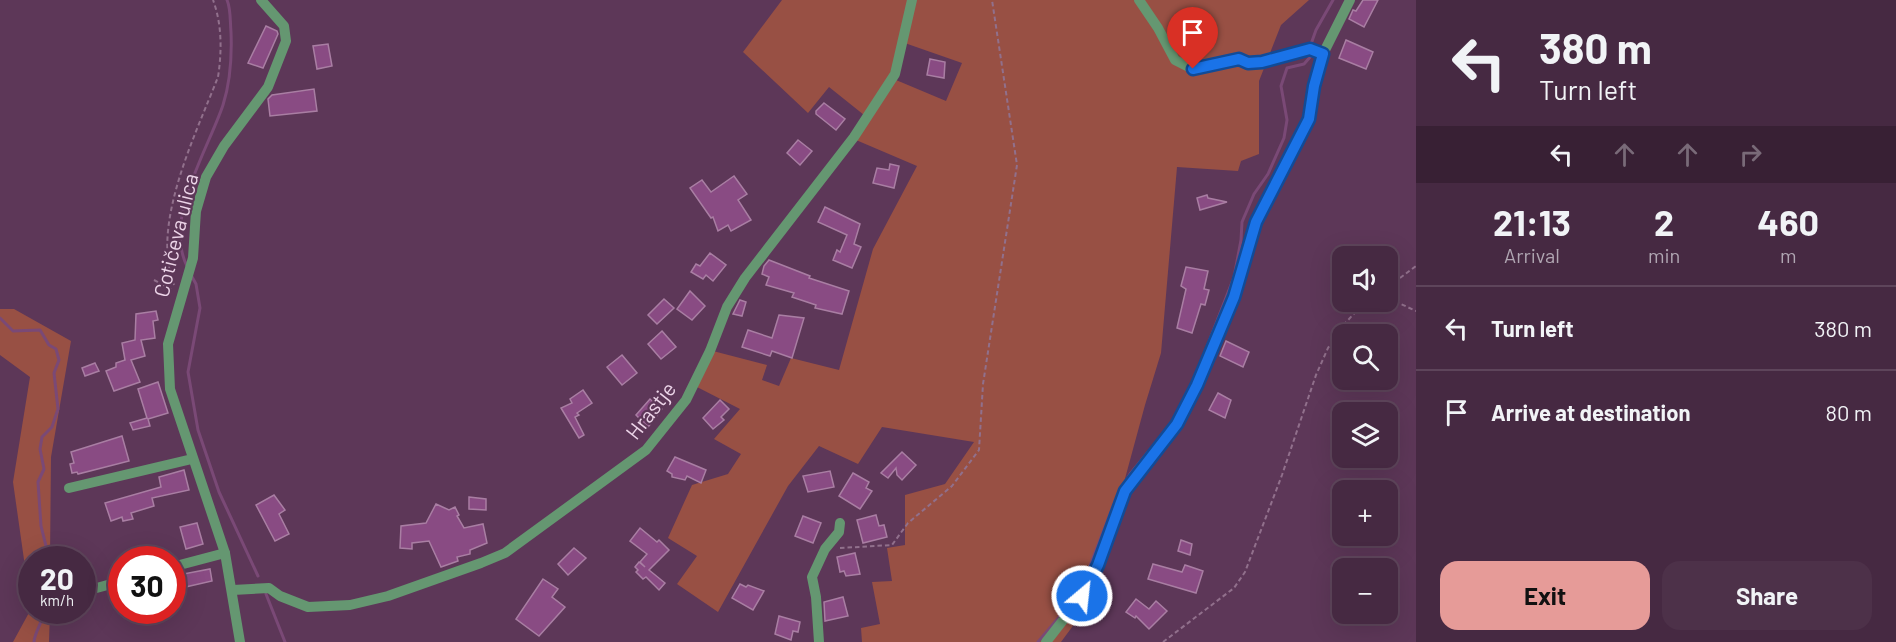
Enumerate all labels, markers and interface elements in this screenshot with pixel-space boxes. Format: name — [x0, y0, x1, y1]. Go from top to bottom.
pin — [1167, 7, 1218, 69]
icon: arrive — [1176, 16, 1209, 49]
text: 380 m — [1539, 22, 1652, 72]
icon: left — [1440, 24, 1518, 102]
text: Turn left — [1539, 73, 1637, 105]
icon: left — [1545, 138, 1578, 171]
icon: ahead — [1608, 138, 1641, 171]
icon: ahead — [1671, 138, 1704, 171]
icon: right — [1734, 138, 1767, 171]
street label: Cotičeva ulica — [148, 171, 202, 299]
text: 21:13 — [1493, 200, 1571, 243]
text: 2 — [1654, 200, 1674, 243]
text: 460 — [1757, 200, 1819, 243]
text: Arrival — [1504, 243, 1560, 267]
text: min — [1648, 243, 1680, 267]
text: m — [1780, 243, 1796, 267]
map controls — [1332, 246, 1398, 624]
button: sound — [1332, 246, 1398, 312]
icon: left — [1440, 312, 1473, 345]
text: Turn left — [1491, 315, 1574, 341]
text: 380 m — [1814, 315, 1872, 341]
button: search — [1332, 324, 1398, 390]
street label: Hrastje — [620, 376, 680, 444]
icon: arrive — [1440, 396, 1473, 429]
text: Arrive at destination — [1491, 399, 1690, 425]
text: 80 m — [1826, 399, 1872, 425]
button: layers — [1332, 402, 1398, 468]
button: + — [1332, 480, 1398, 546]
speed limit sign: 30 — [108, 546, 186, 624]
button: − — [1332, 558, 1398, 624]
text: 20 — [40, 560, 74, 596]
button: Exit — [1440, 561, 1650, 630]
button: Share — [1662, 561, 1872, 630]
position arrow — [1050, 564, 1114, 628]
text: km/h — [40, 591, 74, 609]

